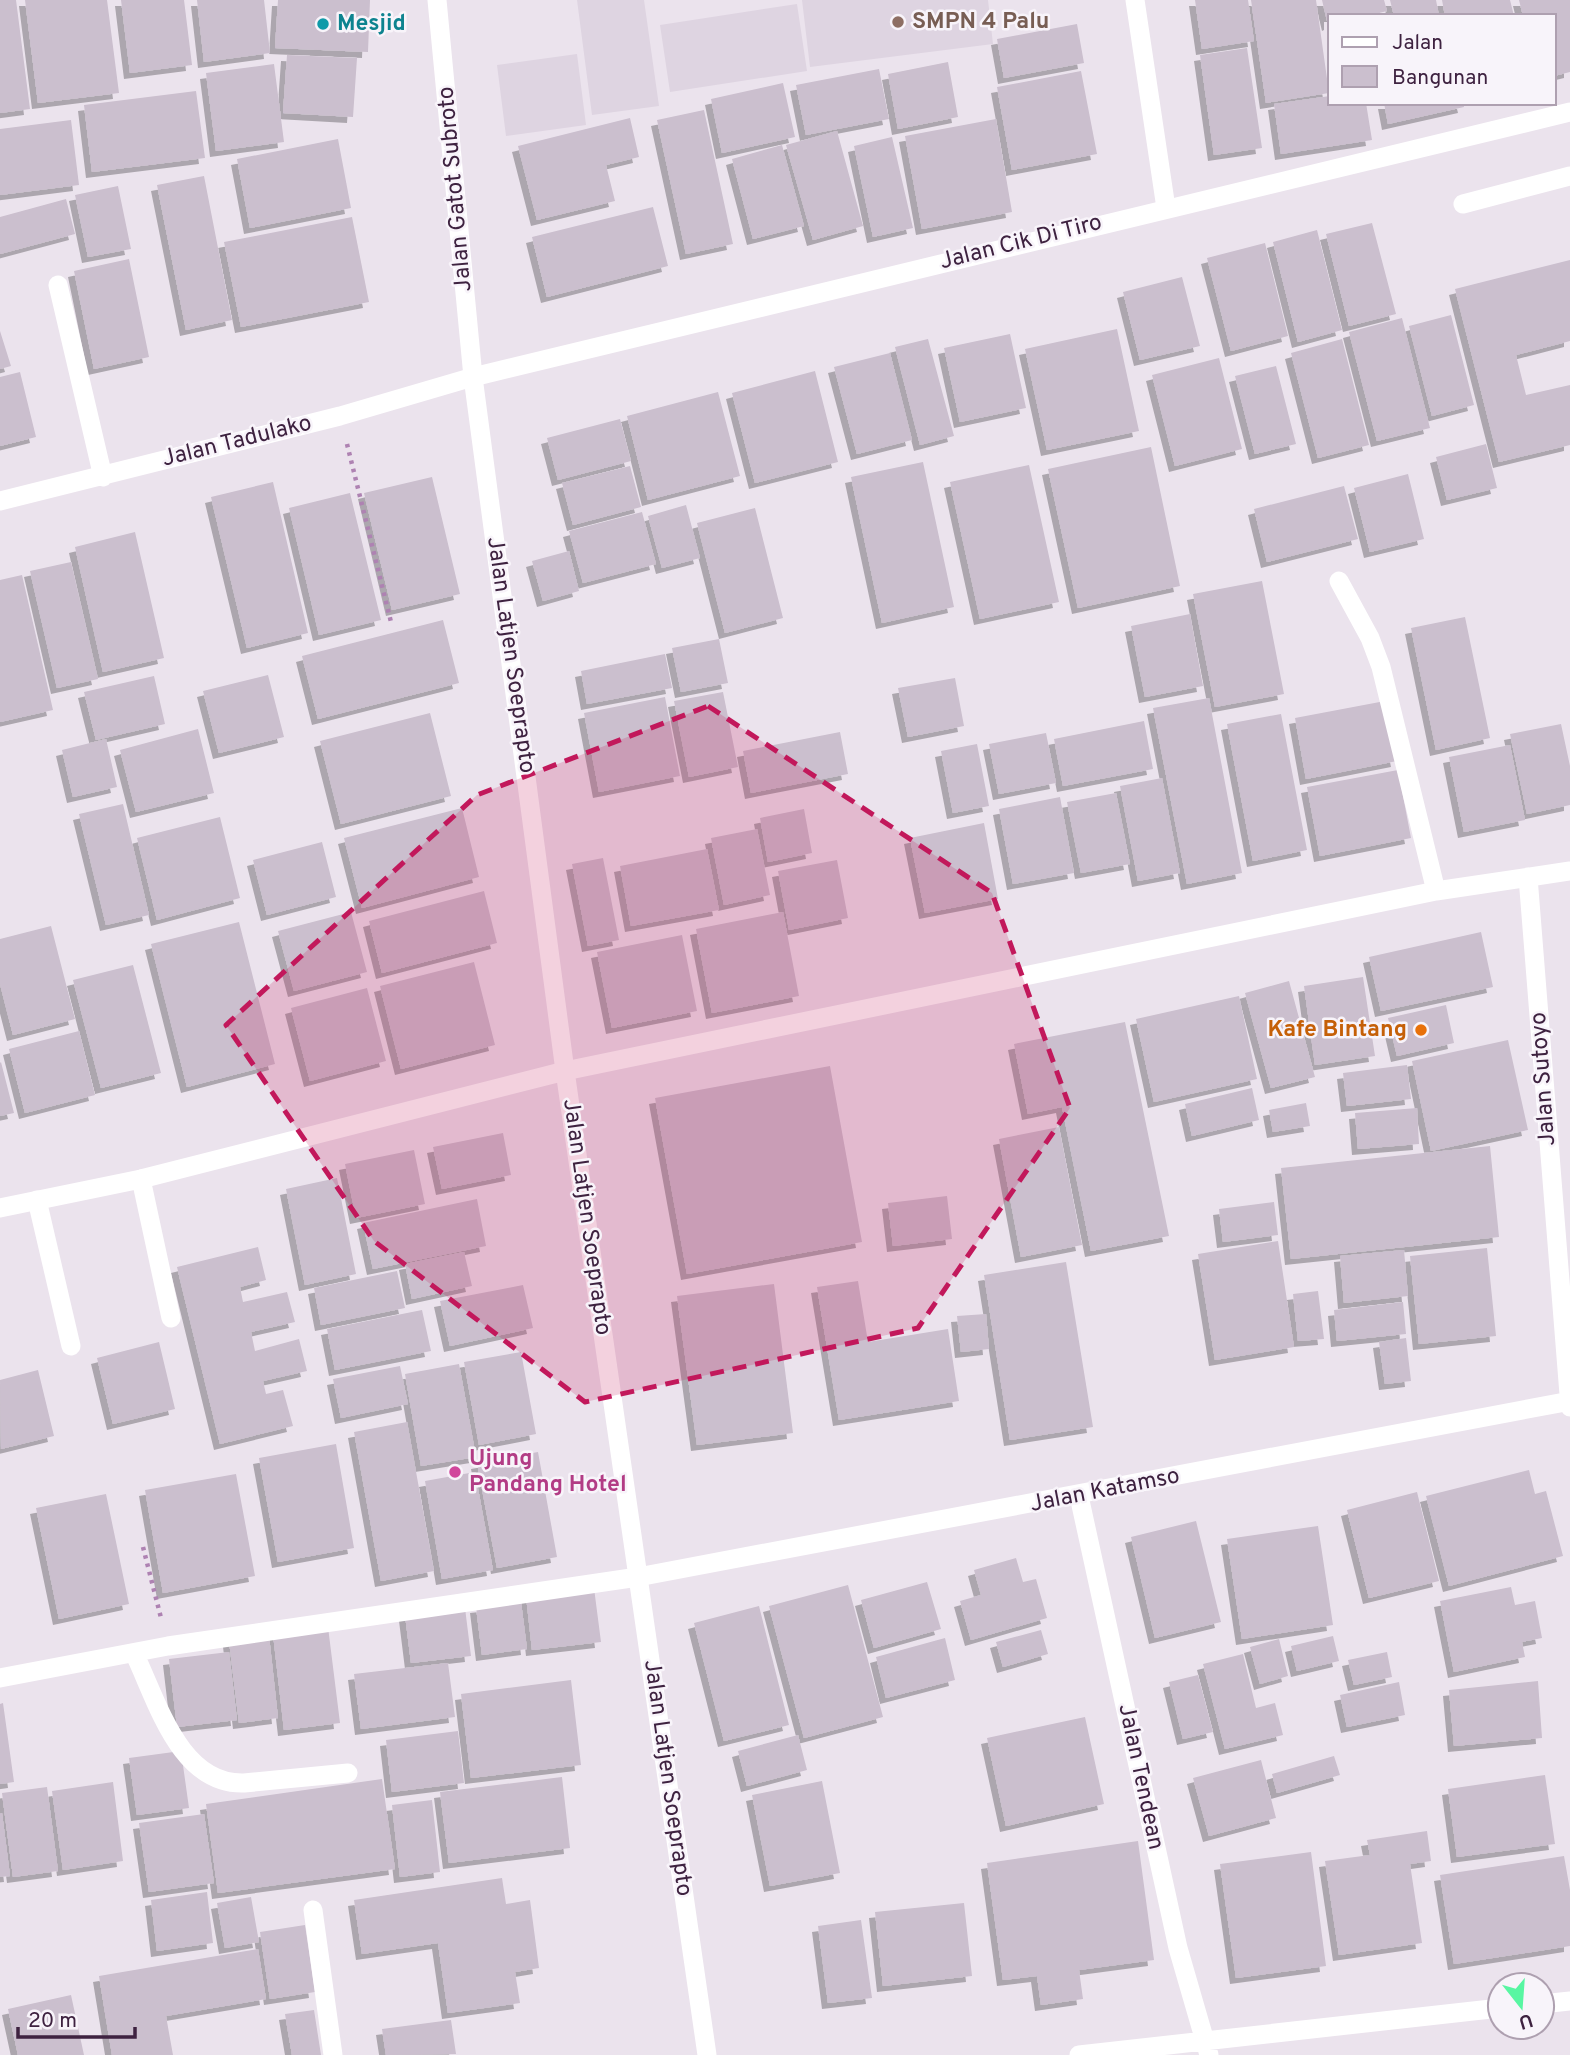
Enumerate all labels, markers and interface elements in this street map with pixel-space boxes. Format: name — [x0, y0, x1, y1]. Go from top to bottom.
place label: SMPN 4 Palu — [912, 8, 1050, 37]
place label: Mesjid — [337, 10, 406, 39]
marker: SMPN 4 Palu — [890, 14, 906, 30]
legend — [1328, 14, 1556, 105]
marker: Mesjid — [315, 16, 331, 32]
text: Jalan — [1392, 30, 1443, 57]
text: Bangunan — [1392, 65, 1488, 92]
street label: Jalan Gatot Subroto — [433, 85, 479, 293]
street label: Jalan Cik Di Tiro — [937, 209, 1105, 277]
street label: Jalan Tadulako — [159, 409, 315, 475]
street label: Jalan Latjen Soeprapto — [479, 535, 541, 775]
street label: Jalan Sutoyo — [1525, 1011, 1563, 1147]
place label: Kafe Bintang — [1268, 1016, 1407, 1045]
marker: Kafe Bintang — [1413, 1022, 1429, 1038]
street label: Jalan Latjen Soeprapto — [555, 1097, 617, 1337]
place label: Ujung Pandang Hotel — [469, 1445, 627, 1500]
street label: Jalan Katamso — [1028, 1462, 1182, 1520]
marker: Ujung Pandang Hotel — [447, 1464, 463, 1480]
street label: Jalan Latjen Soeprapto — [636, 1658, 698, 1898]
street label: Jalan Tendean — [1110, 1701, 1170, 1853]
north arrow — [1486, 1971, 1556, 2041]
scale bar — [18, 1996, 135, 2040]
text: U — [1515, 2007, 1535, 2034]
text: 20 m — [28, 2008, 77, 2035]

